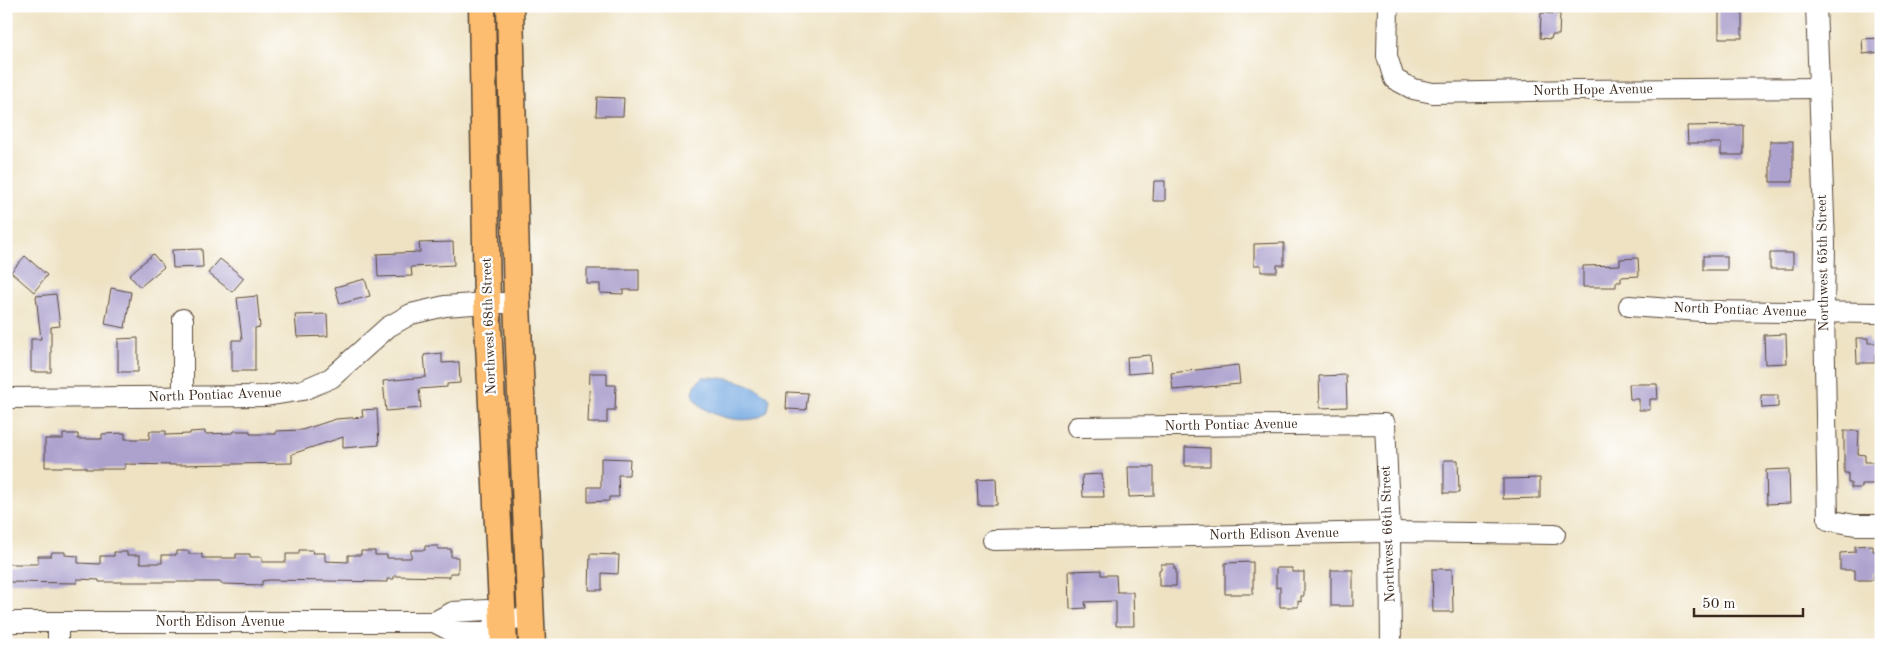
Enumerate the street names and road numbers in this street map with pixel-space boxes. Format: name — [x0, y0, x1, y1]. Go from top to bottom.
street label: North Hope Avenue — [1533, 82, 1653, 98]
street label: Northwest 65th Street — [1815, 194, 1831, 332]
street label: Northwest 68th Street — [480, 257, 498, 395]
street label: North Pontiac Avenue — [1673, 301, 1807, 319]
street label: North Pontiac Avenue — [148, 386, 282, 404]
street label: North Pontiac Avenue — [1164, 417, 1298, 433]
street label: Northwest 66th Street — [1379, 465, 1397, 603]
street label: North Edison Avenue — [1209, 526, 1339, 542]
street label: North Edison Avenue — [155, 615, 285, 629]

